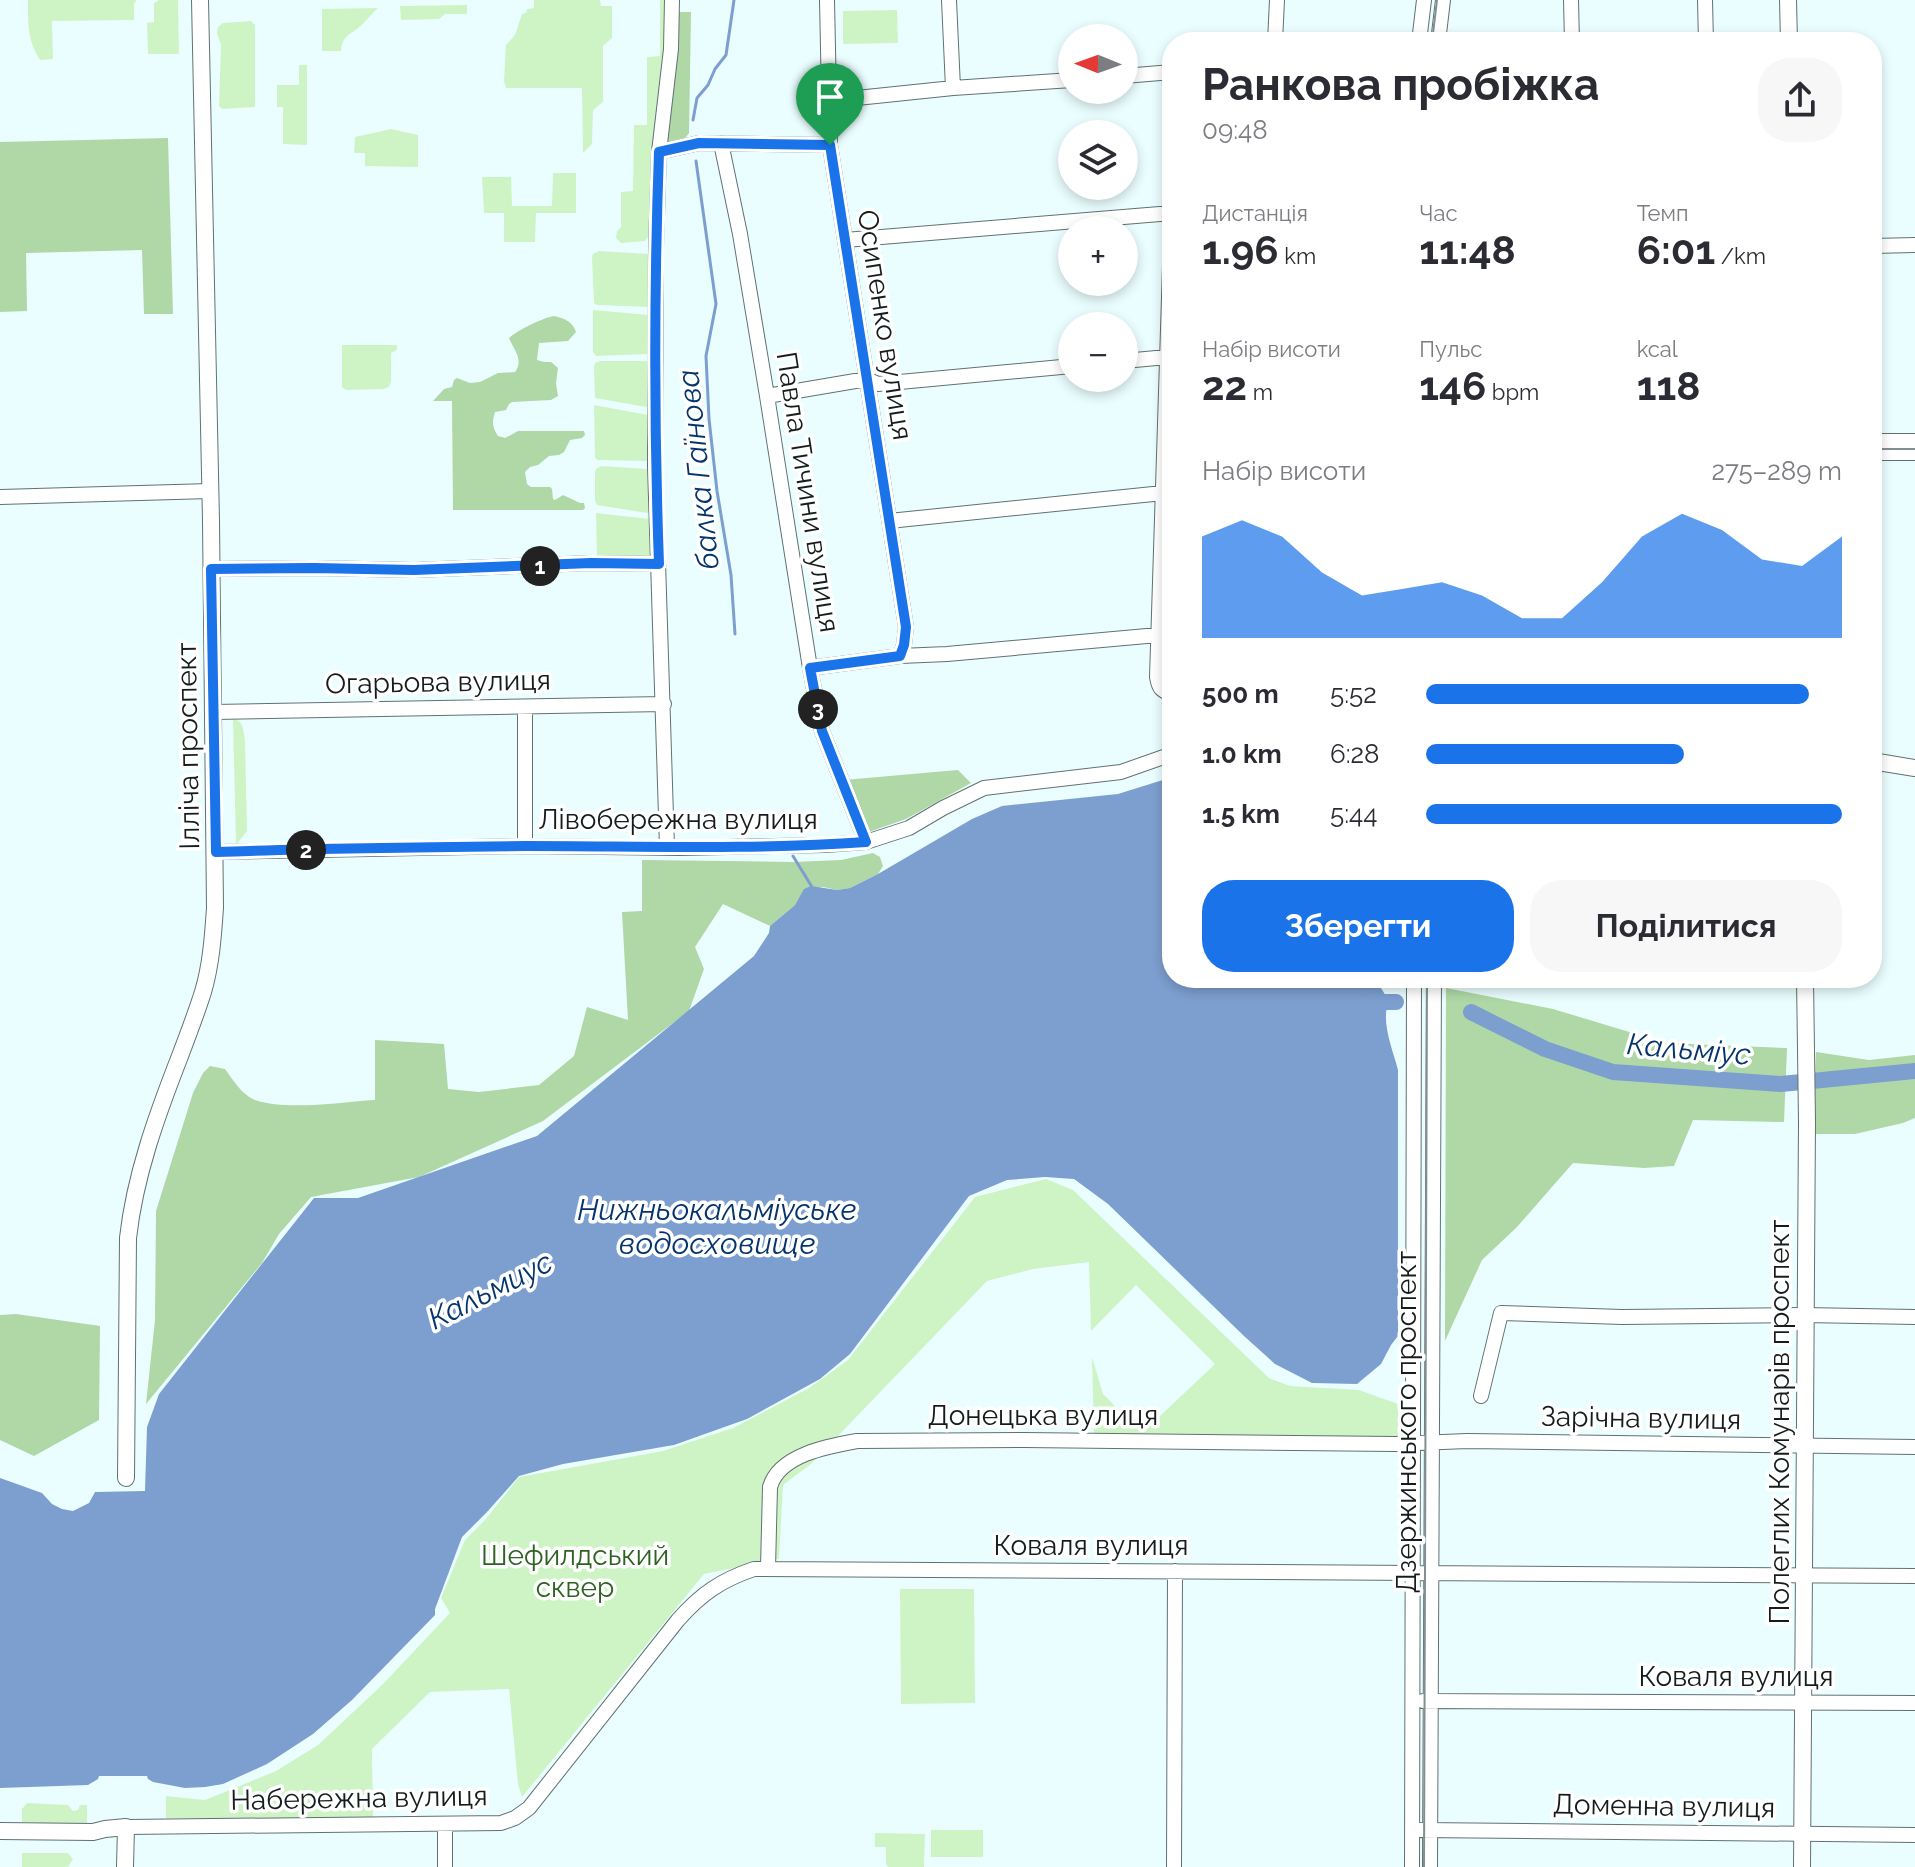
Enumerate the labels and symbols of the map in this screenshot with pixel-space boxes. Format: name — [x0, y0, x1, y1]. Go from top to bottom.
north arrow — [1058, 24, 1138, 104]
pin — [796, 63, 864, 145]
street label: Осипенко вулиця — [850, 207, 920, 443]
street label: Павла Тичини вулиця — [770, 349, 846, 635]
water label: балка Гаїнова — [670, 368, 726, 572]
pin: 1 — [520, 546, 560, 586]
street label: Ілліча проспект — [170, 642, 206, 850]
street label: Огарьова вулиця — [325, 664, 551, 700]
pin: 3 — [798, 689, 838, 729]
street label: Лівобережна вулиця — [538, 803, 818, 836]
pin: 2 — [286, 830, 326, 870]
water label: Кальміус — [1626, 1026, 1753, 1072]
water label: Нижньокальміуське водосховище — [577, 1192, 857, 1261]
street label: Полеглих Комунарів проспект — [1763, 1219, 1796, 1625]
water label: Кальмиус — [422, 1244, 558, 1336]
street label: Дзержинського проспект — [1390, 1251, 1423, 1593]
street label: Донецька вулиця — [928, 1399, 1158, 1432]
street label: Зарічна вулиця — [1540, 1400, 1742, 1436]
street label: Коваля вулиця — [994, 1529, 1188, 1562]
park label: Шефилдський сквер — [481, 1539, 669, 1604]
street label: Коваля вулиця — [1639, 1660, 1833, 1693]
street label: Набережна вулиця — [230, 1779, 488, 1817]
street label: Доменна вулиця — [1553, 1788, 1775, 1824]

